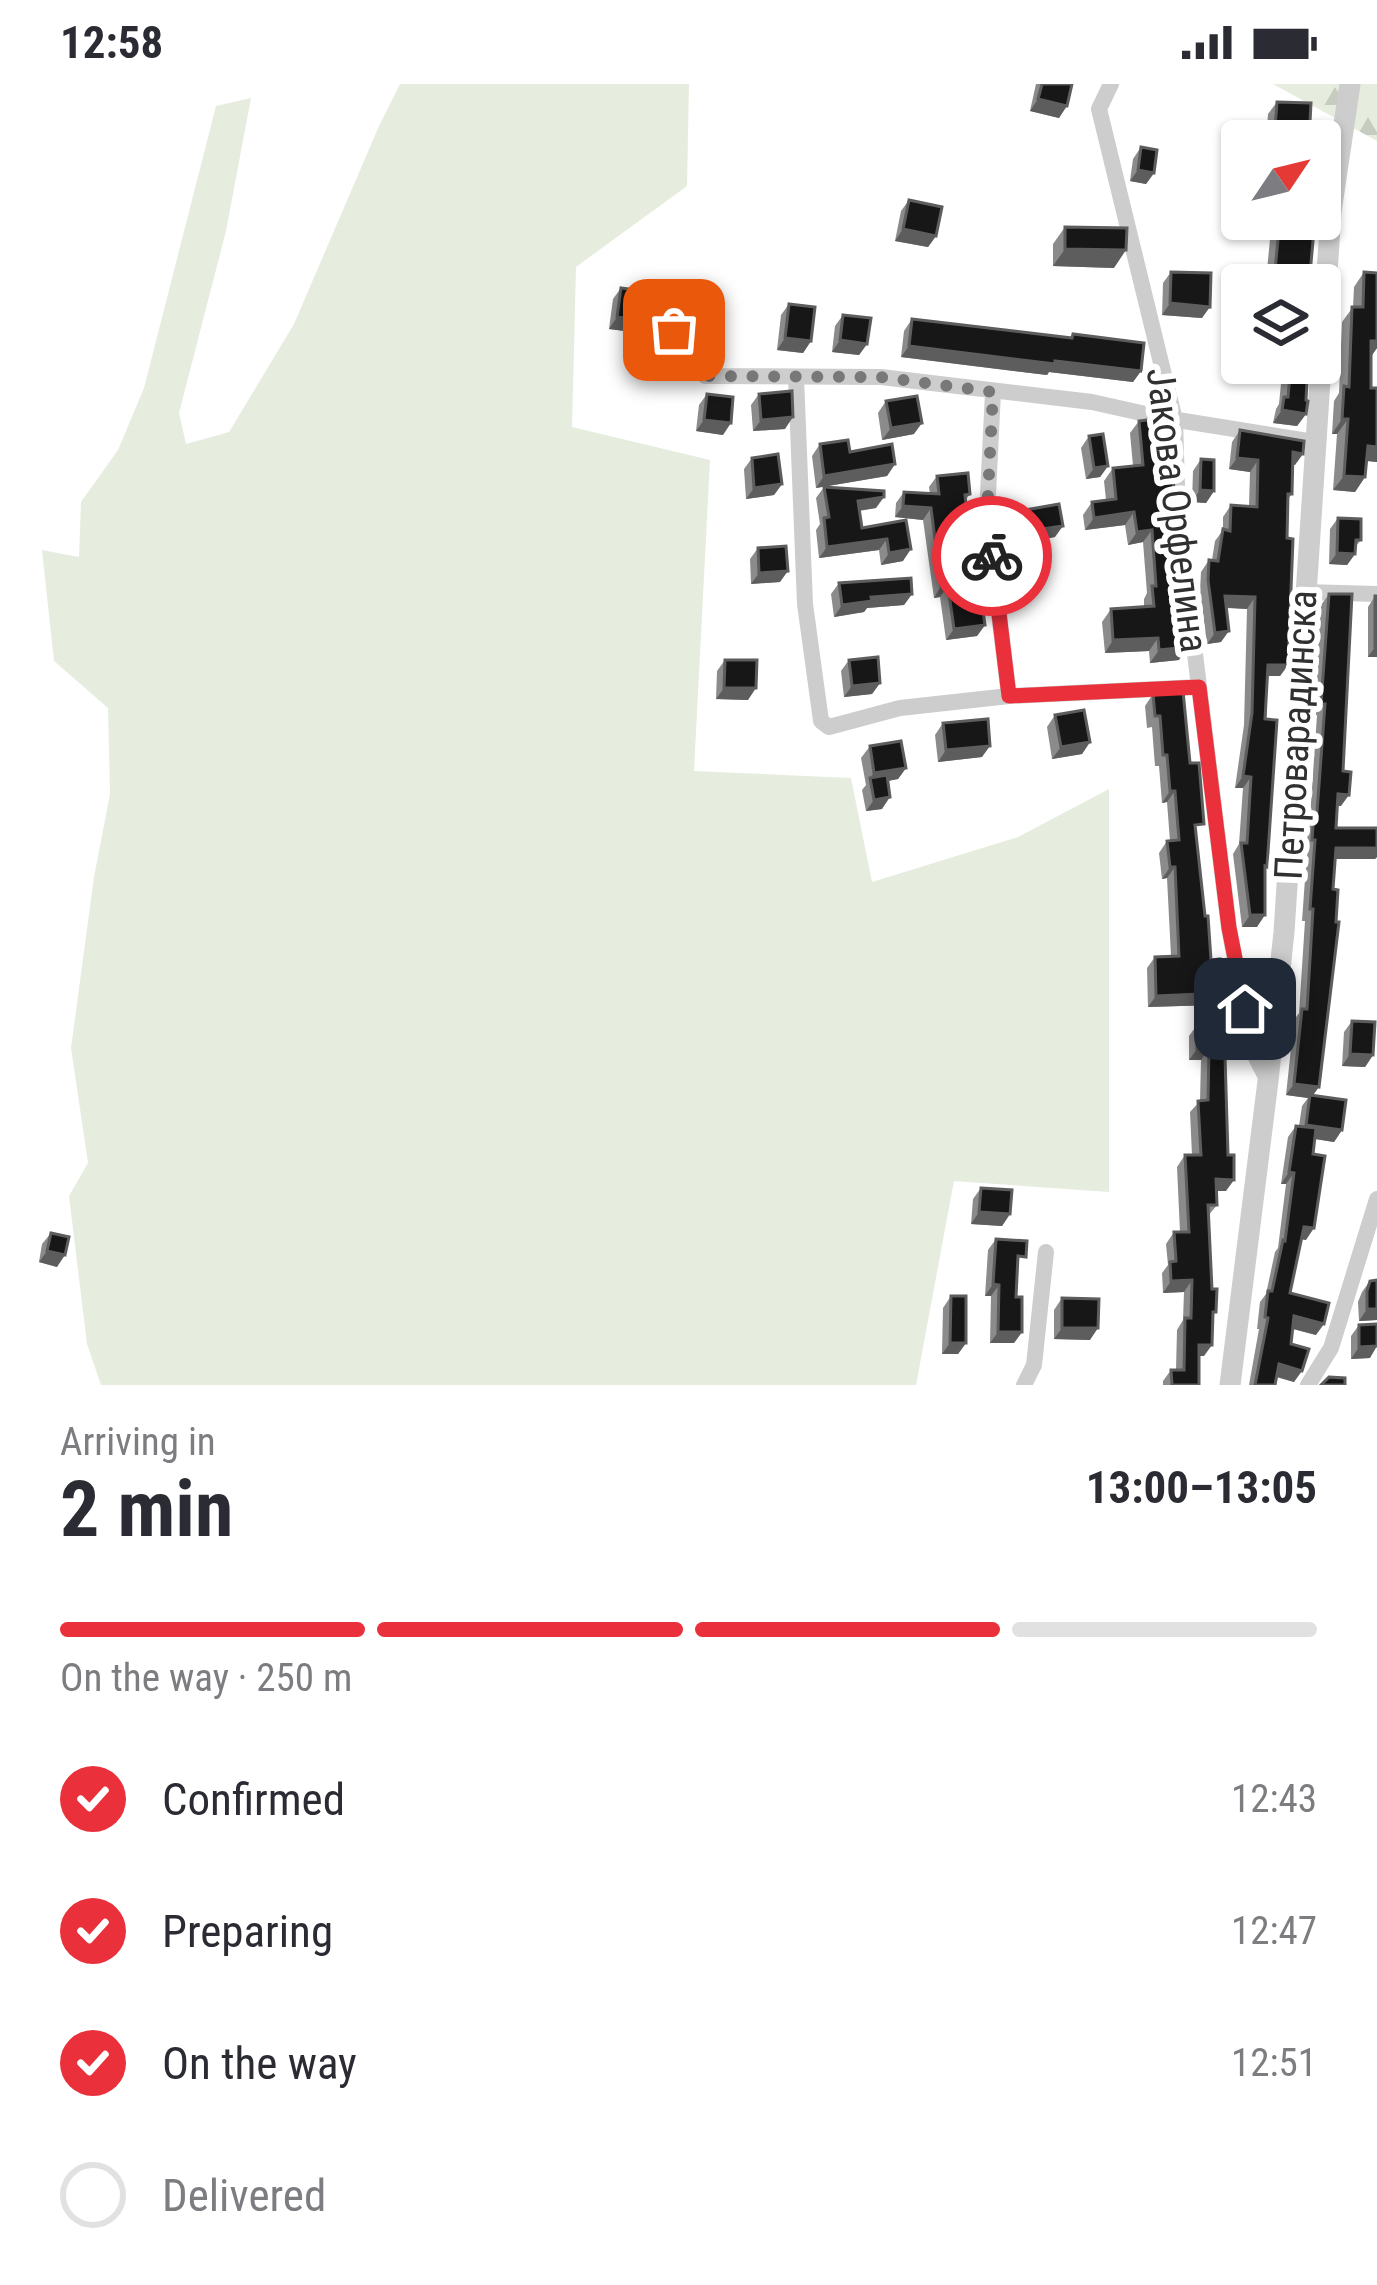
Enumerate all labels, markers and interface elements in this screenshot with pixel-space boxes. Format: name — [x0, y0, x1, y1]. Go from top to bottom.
text: 12:58 — [60, 16, 163, 69]
north arrow — [1221, 120, 1341, 240]
map controls — [1221, 120, 1341, 384]
button: layers — [1221, 264, 1341, 384]
pin — [623, 279, 725, 381]
icon: bag — [641, 297, 707, 363]
street label: Јакова Орфелина — [1137, 365, 1217, 655]
courier — [932, 496, 1052, 616]
icon: bike — [959, 523, 1025, 589]
street label: Петроварадинска — [1265, 589, 1327, 881]
pin — [1194, 958, 1296, 1060]
icon: home — [1212, 976, 1278, 1042]
text: Arriving in — [60, 1419, 216, 1465]
text: 13:00–13:05 — [1086, 1461, 1317, 1514]
text: 2 min — [60, 1464, 233, 1555]
text: On the way · 250 m — [60, 1655, 352, 1701]
icon: check — [60, 1766, 126, 1832]
text: Confirmed — [162, 1773, 345, 1826]
text: 12:43 — [1231, 1776, 1317, 1822]
icon: check — [60, 1898, 126, 1964]
text: Preparing — [162, 1905, 333, 1958]
text: 12:47 — [1231, 1908, 1317, 1954]
icon: check — [60, 2030, 126, 2096]
text: On the way — [162, 2037, 357, 2090]
text: 12:51 — [1231, 2040, 1317, 2086]
text: Delivered — [162, 2169, 326, 2222]

